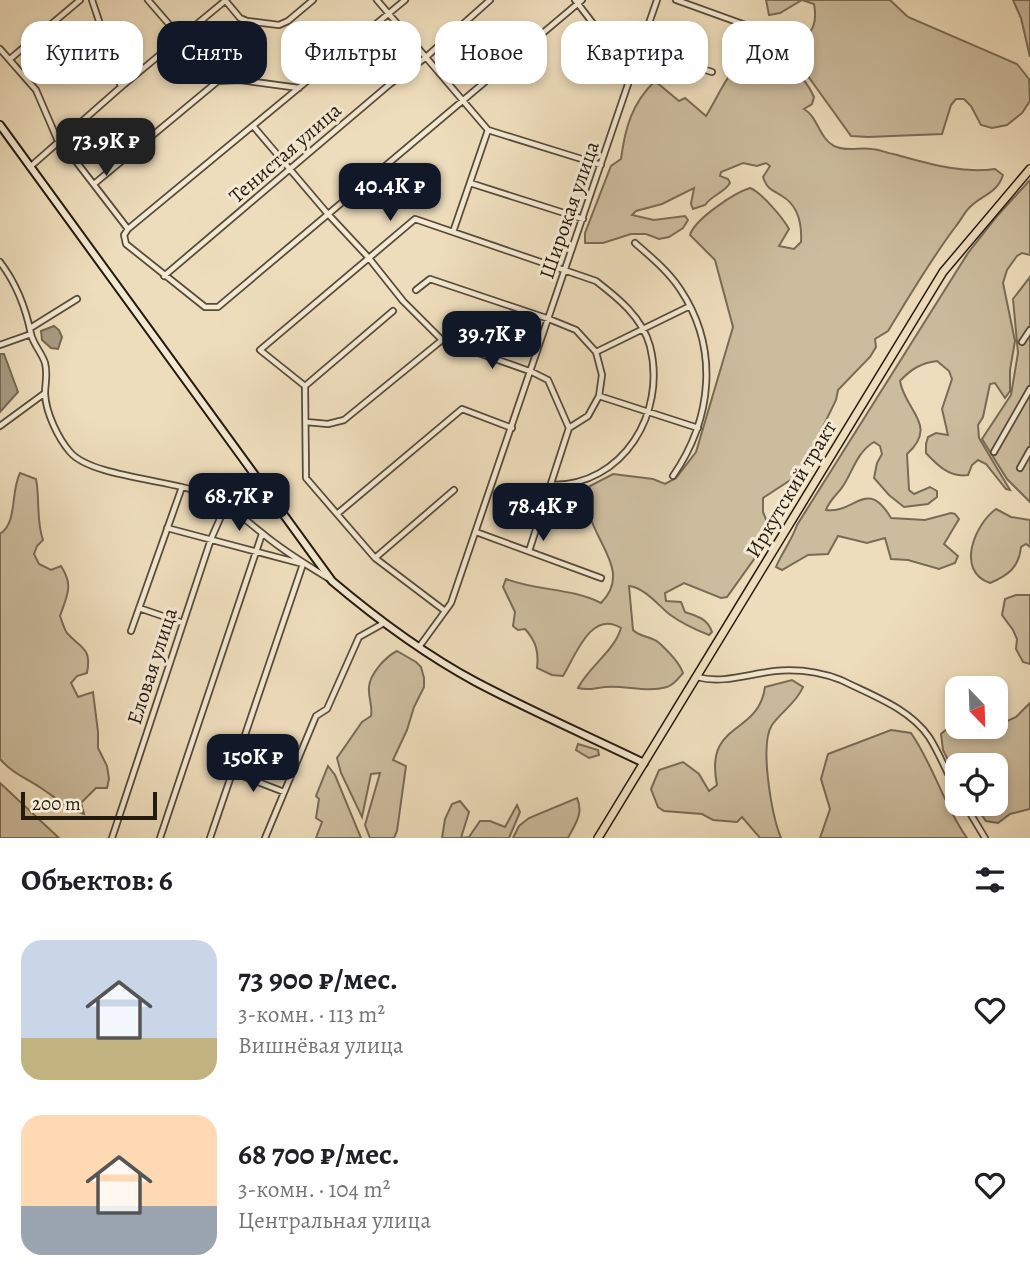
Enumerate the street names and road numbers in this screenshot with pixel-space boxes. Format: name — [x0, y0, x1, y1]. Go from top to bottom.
street label: Тенистая улица — [223, 96, 347, 210]
street label: Широкая улица — [532, 137, 606, 283]
street label: Иркутский тракт — [739, 415, 843, 563]
street label: Еловая улица — [120, 604, 184, 728]

